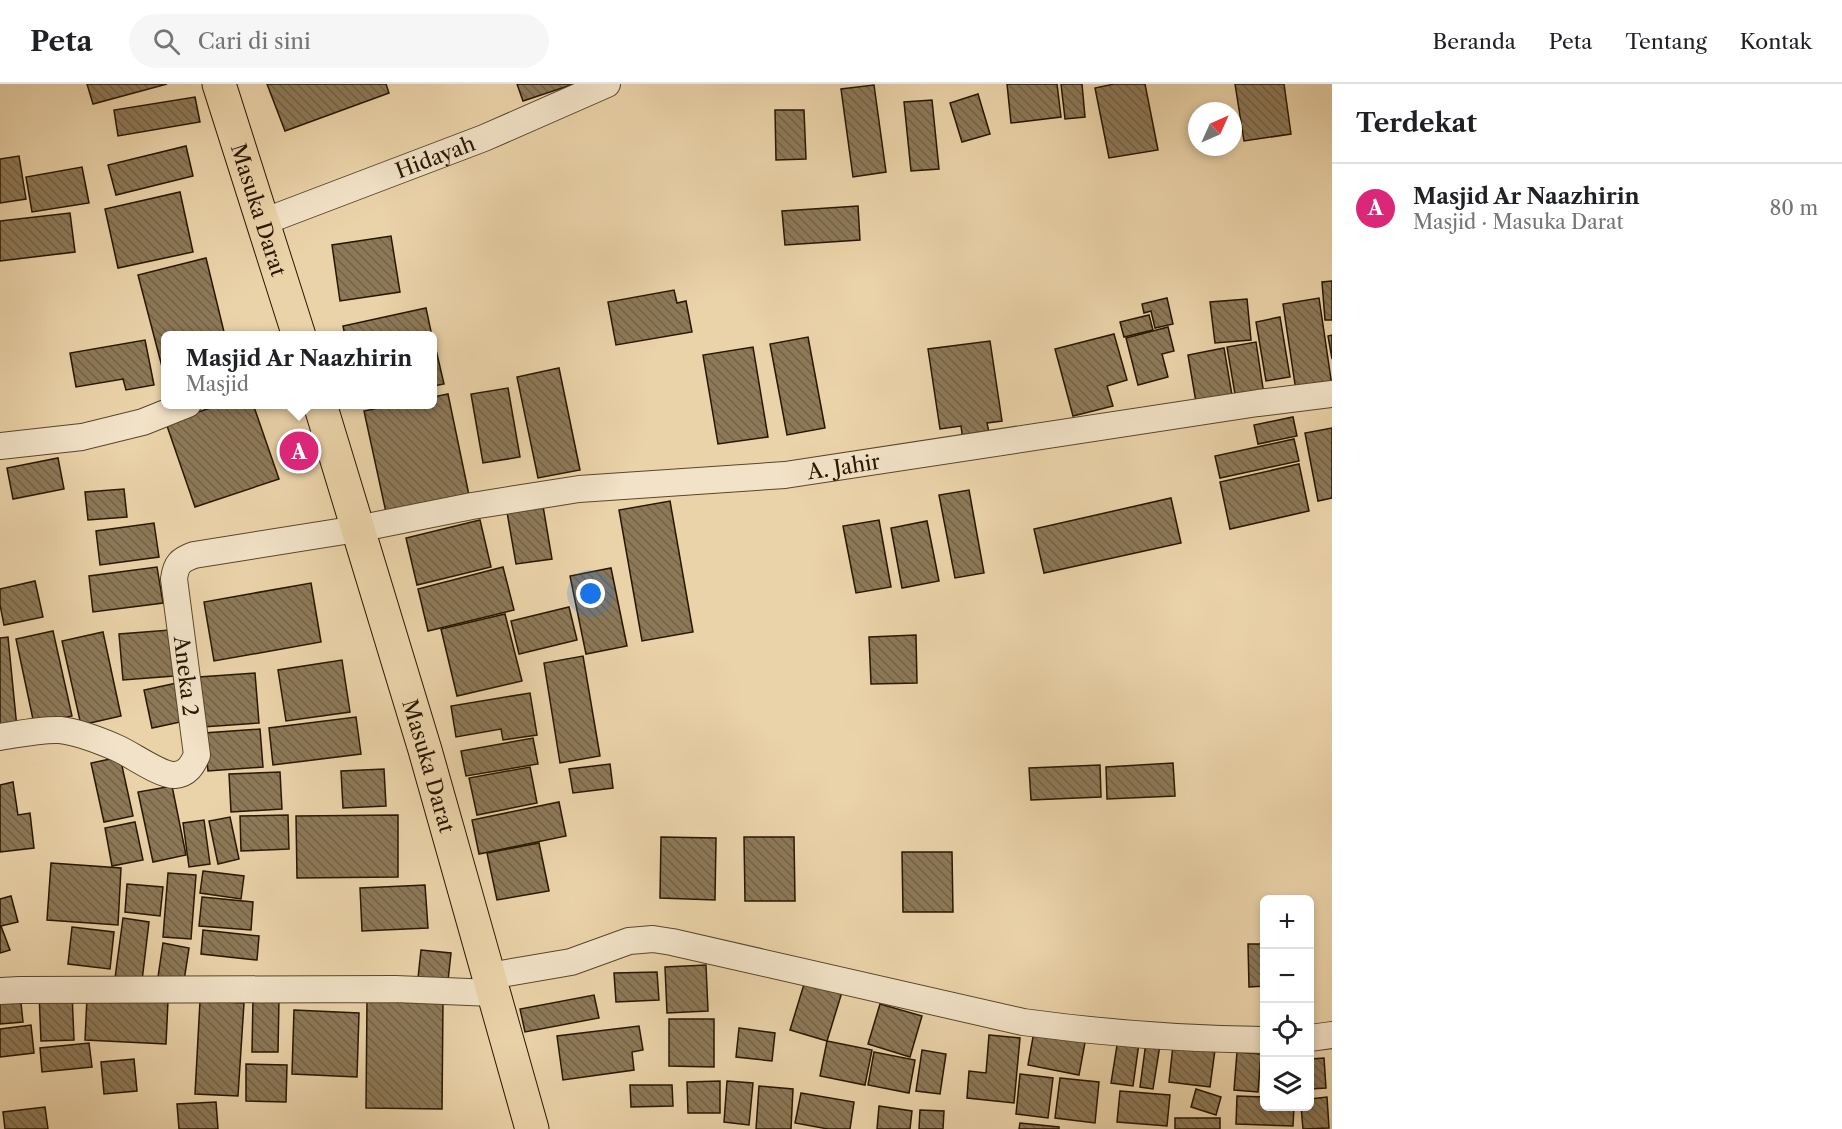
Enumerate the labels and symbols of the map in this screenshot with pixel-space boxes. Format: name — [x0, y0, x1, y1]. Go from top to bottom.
north arrow — [1188, 102, 1242, 156]
street label: Hidayah — [392, 130, 478, 183]
street label: Masuka Darat — [226, 140, 292, 280]
pin: A — [280, 428, 318, 473]
street label: A. Jahir — [805, 448, 882, 484]
your location — [576, 579, 605, 608]
street label: Aneka 2 — [169, 633, 203, 718]
street label: Masuka Darat — [398, 696, 460, 836]

